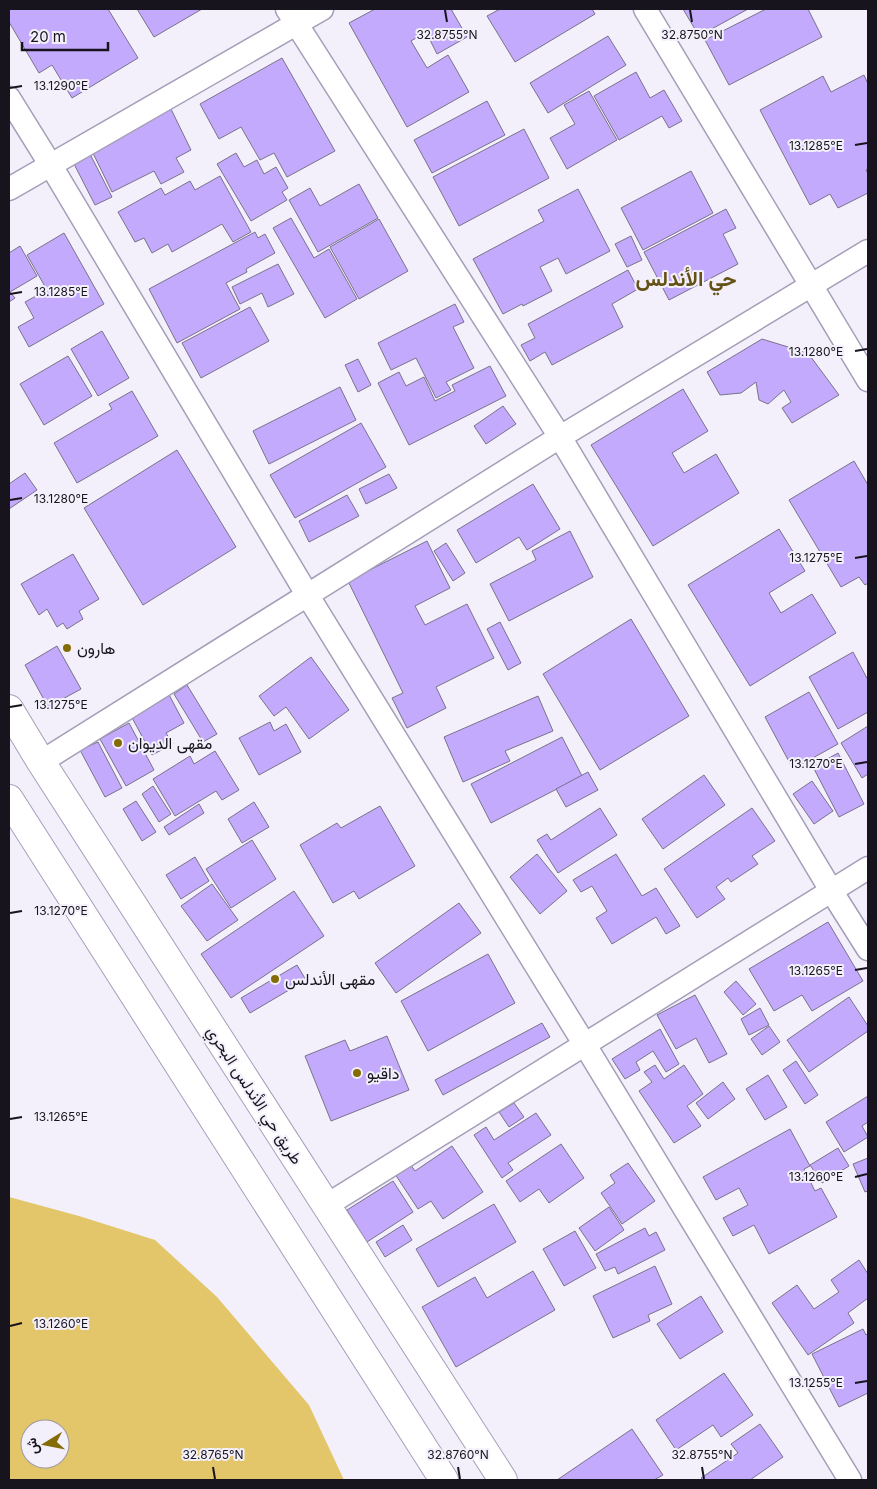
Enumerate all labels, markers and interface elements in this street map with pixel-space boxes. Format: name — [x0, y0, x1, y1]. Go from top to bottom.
scale bar — [22, 20, 109, 52]
text: 20 m — [30, 27, 66, 46]
text: 32.8755°N — [416, 27, 478, 42]
text: 32.8750°N — [661, 27, 723, 42]
text: 13.1290°E — [34, 78, 88, 93]
text: 13.1285°E — [789, 138, 843, 153]
district label: حي الأندلس — [635, 266, 737, 296]
text: 13.1285°E — [34, 284, 88, 299]
text: 13.1280°E — [789, 344, 843, 359]
text: 13.1280°E — [34, 491, 88, 506]
text: 13.1275°E — [789, 550, 843, 565]
place label: هارون — [77, 638, 115, 659]
marker: هارون — [61, 642, 73, 654]
text: 13.1275°E — [34, 697, 88, 712]
place label: مقهى الديوان — [128, 733, 212, 754]
marker: مقهى الديوان — [112, 737, 124, 749]
text: 13.1270°E — [789, 756, 843, 771]
text: 13.1270°E — [34, 903, 88, 918]
text: 13.1265°E — [789, 963, 843, 978]
place label: مقهى الأندلس — [285, 969, 375, 990]
marker: مقهى الأندلس — [269, 973, 281, 985]
street label: طريق حي الأندلس البحري — [199, 1022, 307, 1170]
place label: داقيو — [367, 1063, 399, 1084]
marker: داقيو — [351, 1067, 363, 1079]
text: 13.1265°E — [34, 1109, 88, 1124]
text: 13.1260°E — [789, 1169, 843, 1184]
text: 13.1260°E — [34, 1316, 88, 1331]
text: 13.1255°E — [789, 1375, 843, 1390]
north arrow — [20, 1419, 70, 1469]
text: ش — [22, 1436, 43, 1456]
text: 32.8765°N — [182, 1447, 244, 1462]
text: 32.8760°N — [427, 1447, 489, 1462]
text: 32.8755°N — [671, 1447, 733, 1462]

